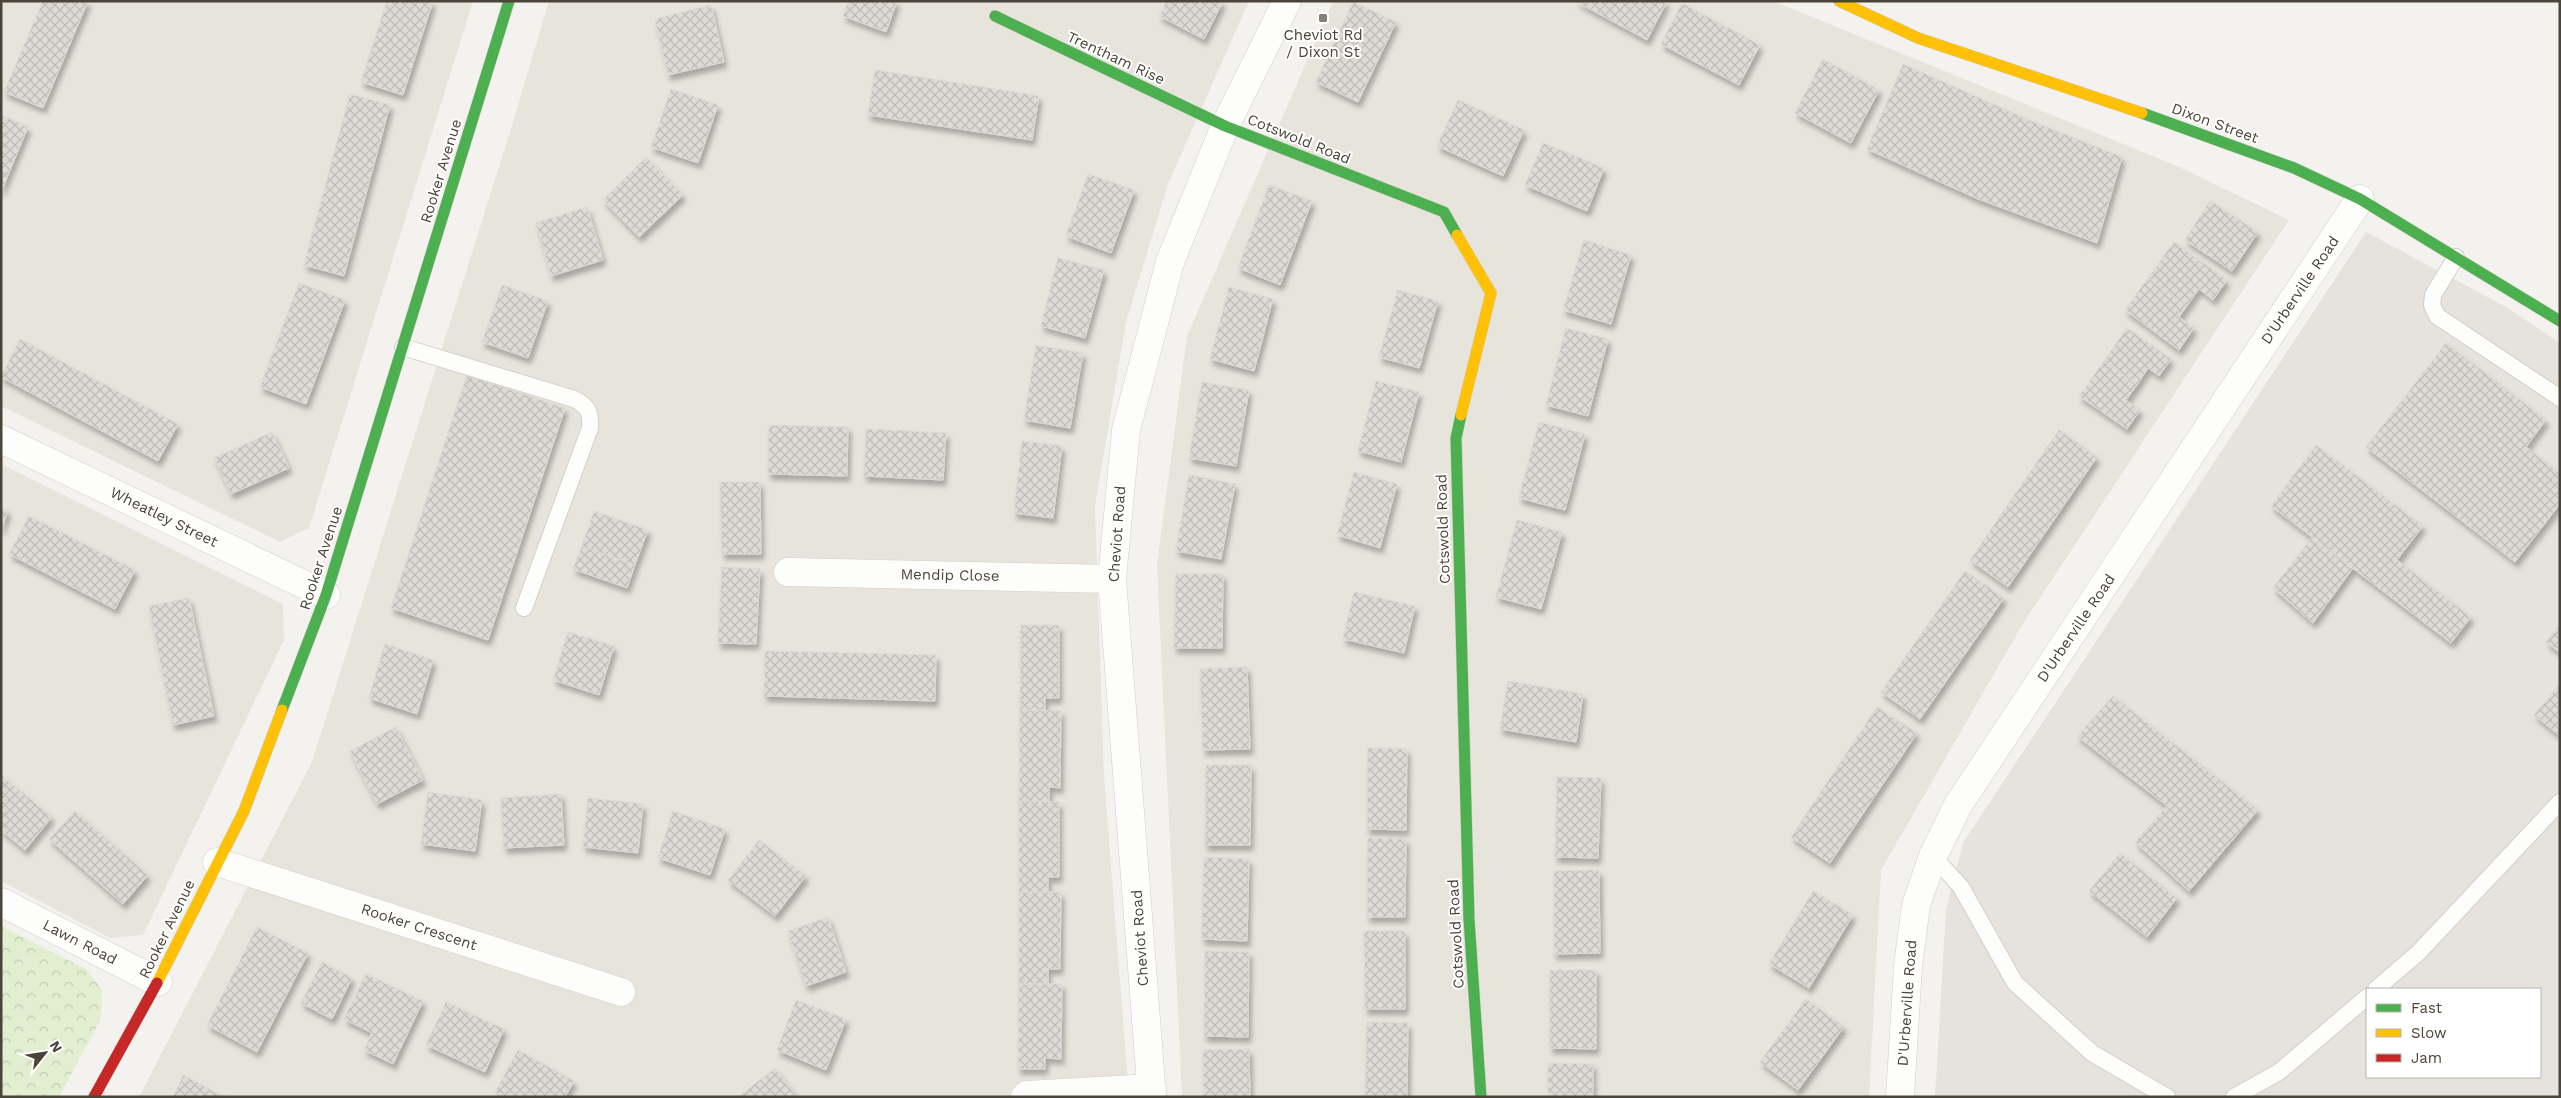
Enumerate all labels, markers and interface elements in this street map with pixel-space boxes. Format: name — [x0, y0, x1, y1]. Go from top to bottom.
marker: Cheviot Rd / Dixon St — [1317, 12, 1329, 24]
place label: Cheviot Rd / Dixon St — [1283, 26, 1363, 61]
street label: Trentham Rise — [1064, 28, 1168, 88]
street label: Dixon Street — [2169, 99, 2261, 147]
street label: Cotswold Road — [1245, 110, 1353, 168]
street label: Rooker Avenue — [417, 117, 465, 225]
street label: D'Urberville Road — [2257, 233, 2343, 347]
street label: Cotswold Road — [1432, 474, 1454, 584]
street label: Wheatley Street — [107, 483, 221, 551]
street label: Cheviot Road — [1105, 485, 1129, 583]
street label: Rooker Avenue — [296, 504, 346, 612]
street label: Mendip Close — [900, 565, 1000, 585]
street label: D'Urberville Road — [2033, 571, 2119, 685]
street label: Rooker Avenue — [135, 877, 199, 981]
street label: Cotswold Road — [1444, 879, 1468, 989]
street label: Cheviot Road — [1128, 889, 1152, 987]
street label: Rooker Crescent — [359, 900, 480, 954]
street label: Lawn Road — [40, 916, 120, 968]
street label: D'Urberville Road — [1894, 939, 1920, 1067]
legend — [2366, 988, 2541, 1078]
text: Fast — [2411, 999, 2443, 1017]
text: Slow — [2411, 1024, 2447, 1042]
north arrow — [20, 1028, 70, 1078]
text: N — [47, 1038, 66, 1055]
text: Jam — [2411, 1049, 2442, 1067]

